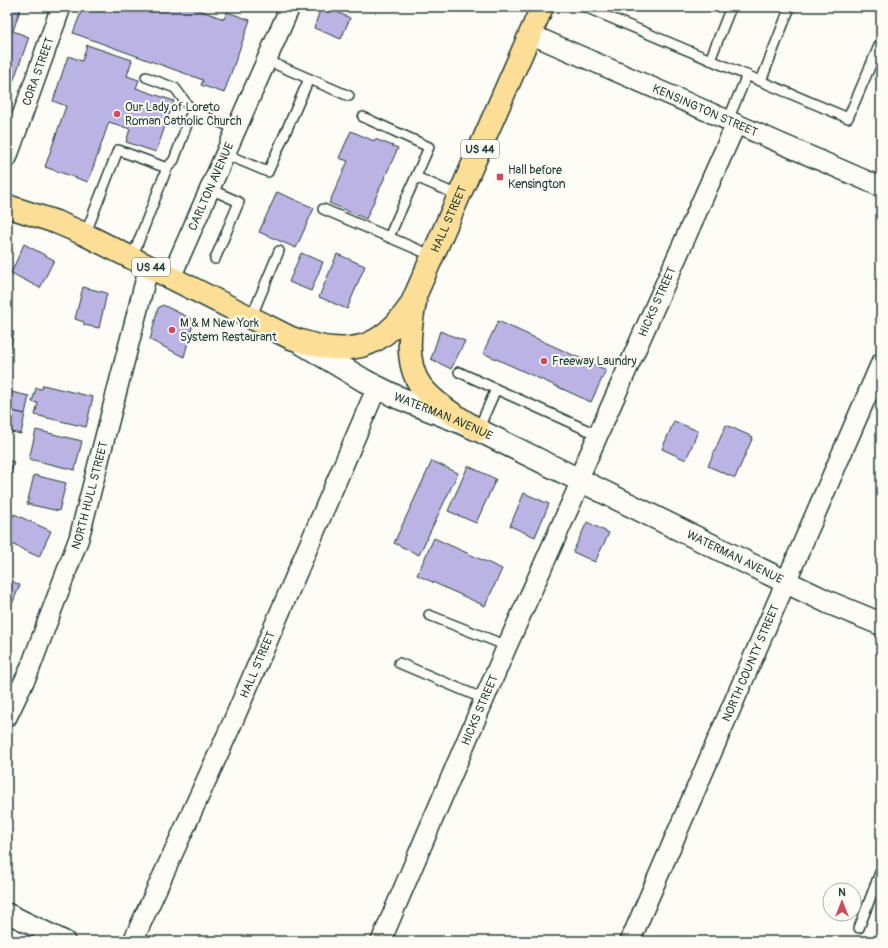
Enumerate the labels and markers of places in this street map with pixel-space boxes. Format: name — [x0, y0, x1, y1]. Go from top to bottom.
place label: Our Lady of Loreto Roman Catholic Church — [125, 100, 242, 129]
marker: Our Lady of Loreto Roman Catholic Church — [112, 109, 122, 119]
place label: Hall before Kensington — [508, 163, 566, 192]
marker: Hall before Kensington — [495, 172, 505, 182]
place label: M & M New York System Restaurant — [180, 316, 277, 345]
marker: M & M New York System Restaurant — [167, 325, 177, 335]
place label: Freeway Laundry — [552, 354, 637, 369]
marker: Freeway Laundry — [539, 356, 549, 366]

